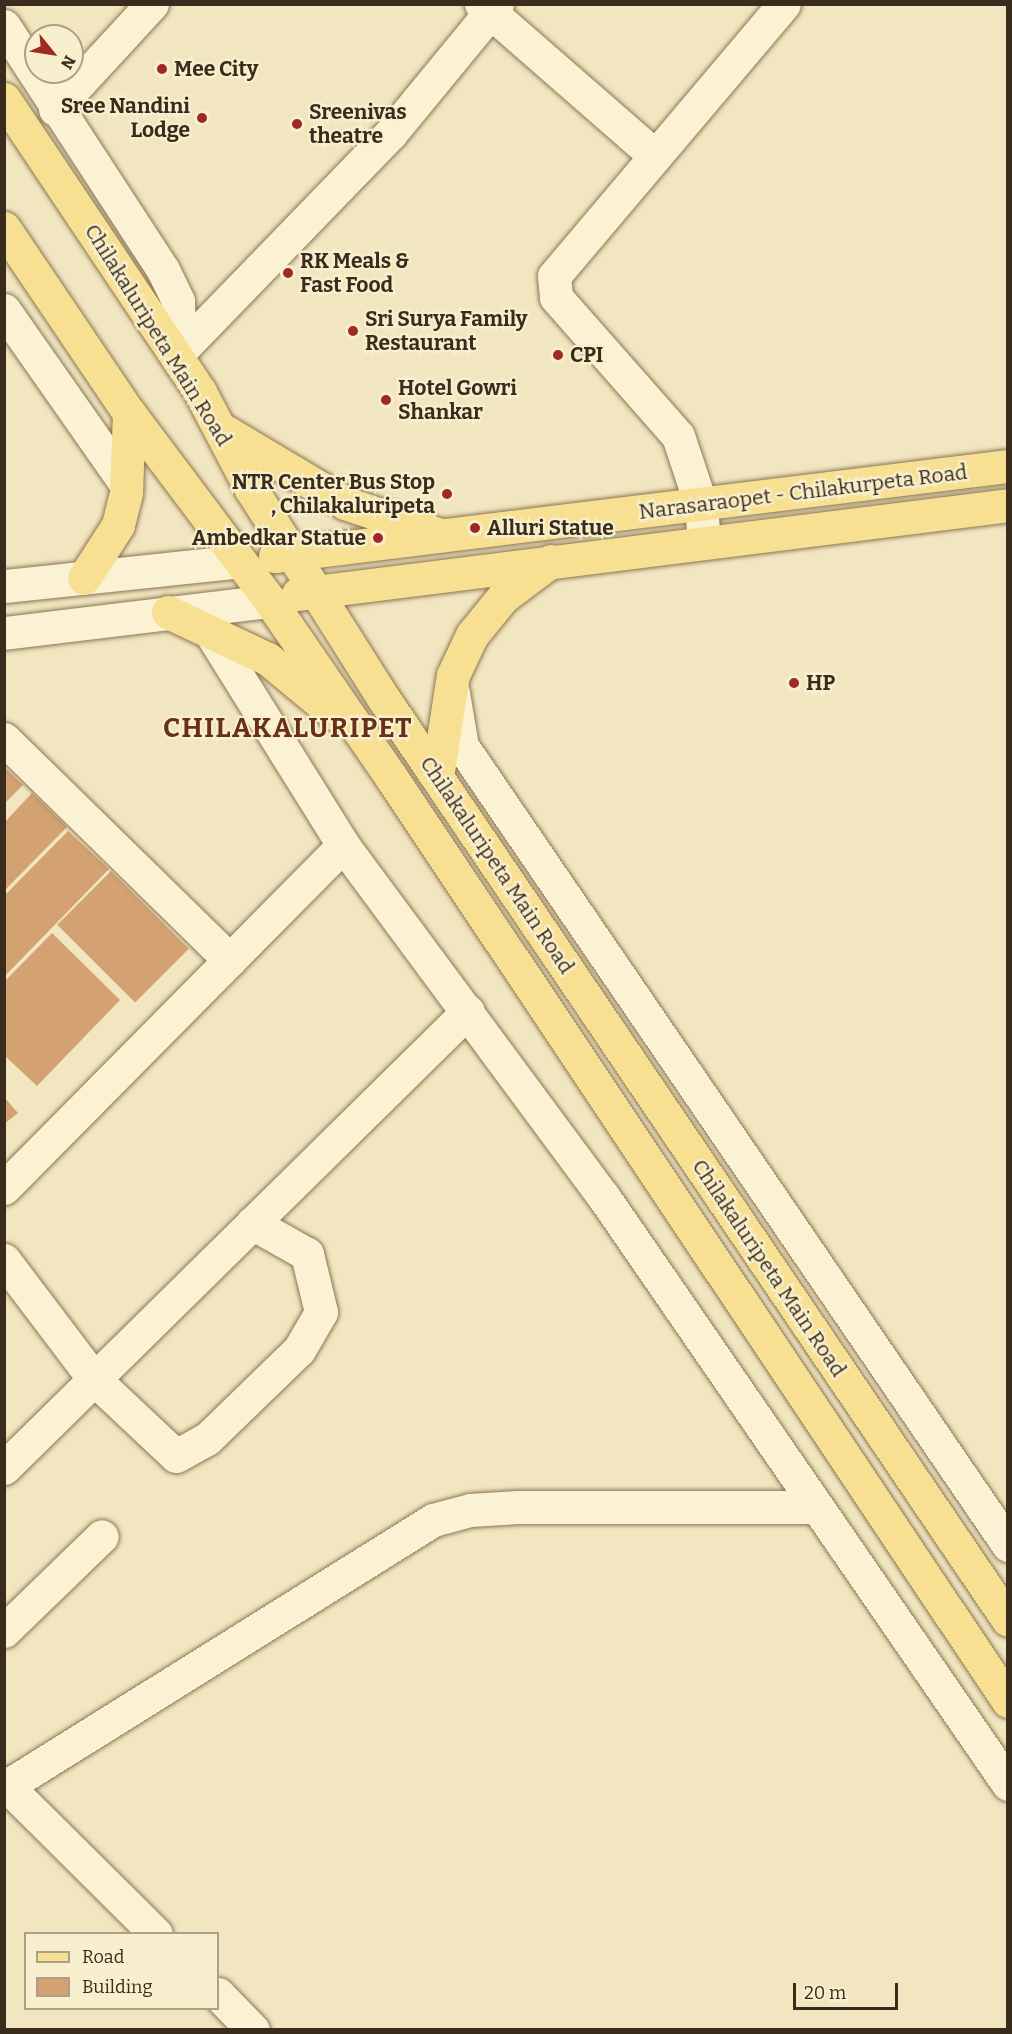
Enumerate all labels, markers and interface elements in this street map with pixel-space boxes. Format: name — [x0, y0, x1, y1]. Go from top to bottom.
north arrow — [24, 24, 84, 84]
text: N — [57, 52, 80, 72]
place label: Mee City — [174, 56, 258, 82]
marker: Mee City — [155, 62, 169, 76]
place label: Sree Nandini Lodge — [61, 93, 190, 143]
place label: Sreenivas theatre — [309, 99, 407, 149]
marker: Sree Nandini Lodge — [195, 111, 209, 125]
marker: Sreenivas theatre — [290, 117, 304, 131]
street label: Chilakaluripeta Main Road — [79, 219, 237, 451]
place label: RK Meals & Fast Food — [300, 248, 409, 298]
marker: RK Meals & Fast Food — [281, 266, 295, 280]
place label: Sri Surya Family Restaurant — [365, 306, 528, 356]
marker: Sri Surya Family Restaurant — [346, 324, 360, 338]
place label: CPI — [570, 342, 603, 368]
marker: CPI — [551, 348, 565, 362]
place label: Hotel Gowri Shankar — [398, 375, 517, 425]
marker: Hotel Gowri Shankar — [379, 393, 393, 407]
street label: Narasaraopet - Chilakurpeta Road — [637, 459, 969, 525]
place label: NTR Center Bus Stop , Chilakaluripeta — [232, 469, 435, 519]
marker: NTR Center Bus Stop , Chilakaluripeta — [440, 487, 454, 501]
place label: Alluri Statue — [487, 515, 614, 541]
marker: Alluri Statue — [468, 521, 482, 535]
place label: Ambedkar Statue — [192, 525, 366, 551]
marker: Ambedkar Statue — [371, 531, 385, 545]
place label: HP — [806, 670, 835, 696]
marker: HP — [787, 676, 801, 690]
district label: CHILAKALURIPET — [163, 713, 413, 745]
street label: Chilakaluripeta Main Road — [415, 752, 579, 978]
street label: Chilakaluripeta Main Road — [687, 1155, 851, 1381]
legend — [24, 1932, 219, 2010]
text: Road — [82, 1946, 124, 1968]
scale bar — [796, 1971, 901, 2009]
text: Building — [82, 1976, 153, 1998]
text: 20 m — [804, 1982, 846, 2004]

